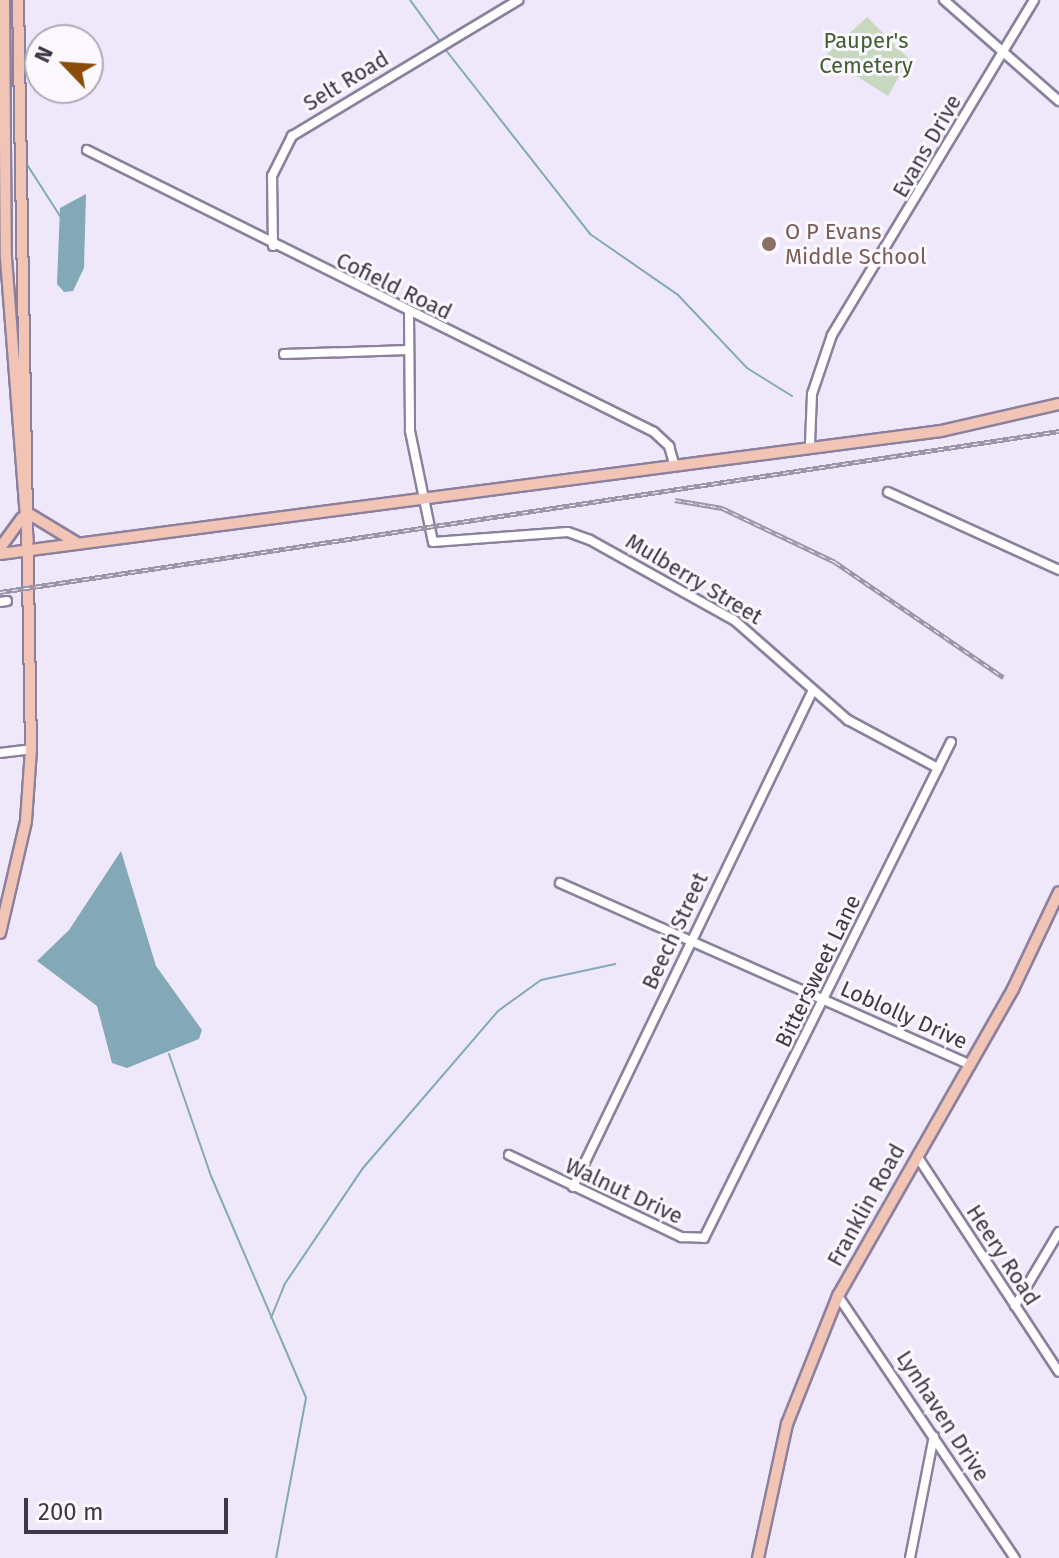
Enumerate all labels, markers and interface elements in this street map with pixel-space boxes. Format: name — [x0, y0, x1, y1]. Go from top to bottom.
north arrow — [24, 24, 104, 104]
park label: Pauper's Cemetery — [819, 27, 913, 78]
text: N — [28, 42, 59, 67]
street label: Selt Road — [299, 45, 393, 117]
street label: Evans Drive — [887, 90, 967, 202]
place label: O P Evans Middle School — [785, 218, 926, 270]
marker: O P Evans Middle School — [760, 235, 778, 253]
street label: Cofield Road — [332, 247, 456, 325]
street label: Mulberry Street — [621, 528, 767, 630]
street label: Beech Street — [636, 868, 714, 994]
street label: Bittersweet Lane — [770, 890, 866, 1052]
street label: Loblolly Drive — [836, 975, 972, 1055]
street label: Franklin Road — [821, 1139, 911, 1271]
street label: Walnut Drive — [561, 1152, 687, 1230]
street label: Heery Road — [961, 1200, 1045, 1310]
street label: Lynhaven Drive — [891, 1346, 995, 1486]
scale bar — [28, 1482, 232, 1532]
text: 200 m — [38, 1498, 104, 1526]

